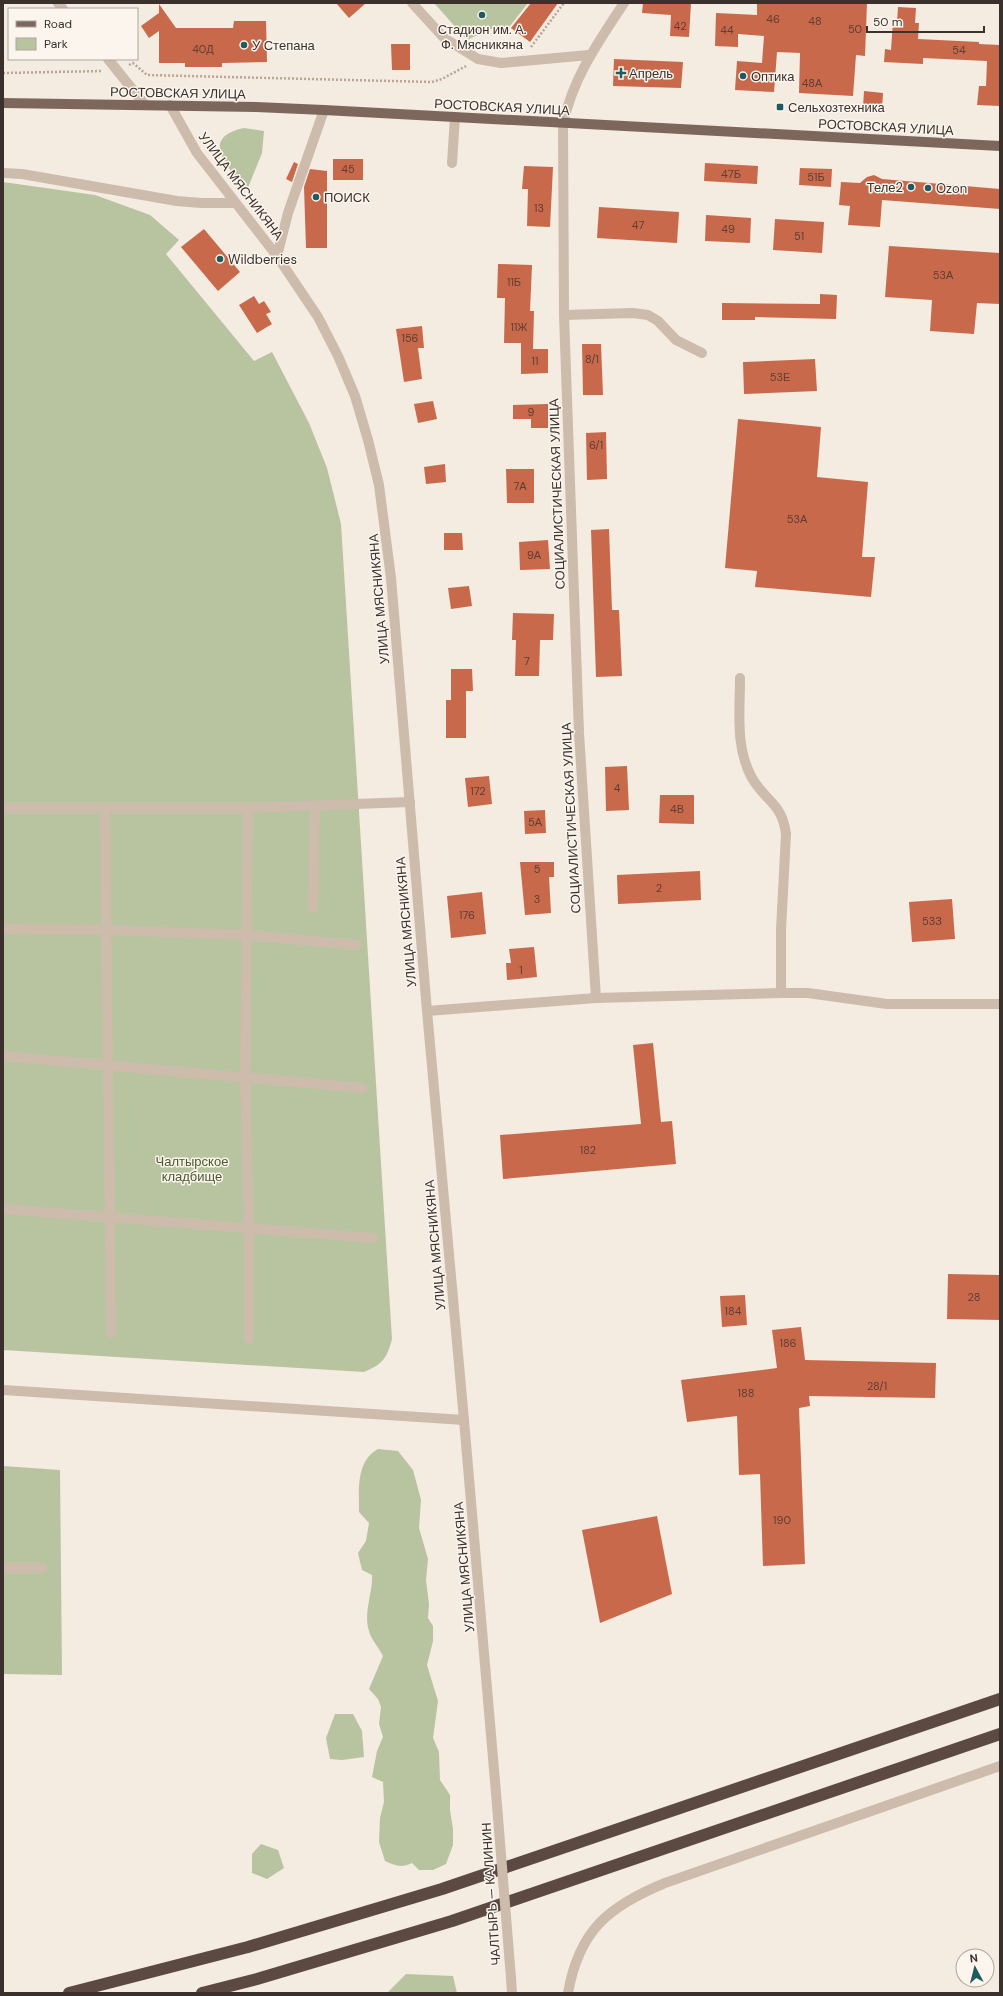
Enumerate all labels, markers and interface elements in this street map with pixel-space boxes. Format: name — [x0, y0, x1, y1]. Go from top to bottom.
legend — [8, 8, 138, 60]
scale bar — [867, 8, 984, 34]
marker: Стадион им. А. Ф. Мясникяна — [477, 10, 487, 20]
house number: 46 — [766, 12, 780, 26]
house number: 48 — [808, 14, 822, 28]
text: 50 m — [873, 14, 902, 30]
text: Road — [44, 16, 72, 32]
house number: 42 — [673, 19, 687, 33]
place label: Стадион им. А. Ф. Мясникяна — [438, 21, 527, 53]
house number: 50 — [848, 22, 862, 36]
house number: 44 — [720, 23, 734, 37]
text: Park — [44, 36, 68, 52]
place label: У Степана — [252, 37, 316, 54]
marker: У Степана — [239, 40, 249, 50]
house number: 40Д — [192, 42, 214, 56]
house number: 54 — [952, 43, 966, 57]
place label: Апрель — [629, 65, 673, 82]
marker: Апрель — [616, 68, 626, 78]
place label: Оптика — [751, 68, 795, 85]
marker: Оптика — [738, 71, 748, 81]
house number: 48А — [802, 76, 823, 90]
street label: РОСТОВСКАЯ УЛИЦА — [110, 83, 246, 103]
street label: РОСТОВСКАЯ УЛИЦА — [434, 95, 570, 119]
place label: Сельхозтехника — [788, 99, 886, 116]
marker: Сельхозтехника — [775, 102, 785, 112]
street label: РОСТОВСКАЯ УЛИЦА — [818, 115, 954, 139]
street label: УЛИЦА МЯСНИКЯНА — [195, 129, 287, 244]
house number: 45 — [341, 162, 355, 176]
house number: 47Б — [721, 167, 741, 181]
house number: 51Б — [807, 170, 825, 184]
place label: Теле2 — [867, 179, 903, 196]
place label: Ozon — [936, 180, 967, 197]
marker: Теле2 — [906, 182, 916, 192]
marker: Ozon — [923, 183, 933, 193]
place label: ПОИСК — [324, 189, 370, 206]
marker: ПОИСК — [311, 192, 321, 202]
house number: 13 — [534, 201, 544, 215]
house number: 47 — [632, 218, 644, 232]
house number: 49 — [721, 222, 735, 236]
house number: 51 — [794, 229, 804, 243]
place label: Wildberries — [228, 251, 297, 268]
marker: Wildberries — [215, 254, 225, 264]
house number: 53А — [933, 268, 954, 282]
house number: 11Б — [507, 275, 521, 289]
house number: 11Ж — [510, 320, 528, 334]
house number: 156 — [401, 331, 419, 345]
house number: 8/1 — [585, 352, 599, 366]
house number: 11 — [532, 354, 538, 368]
house number: 53Е — [770, 370, 790, 384]
street label: СОЦИАЛИСТИЧЕСКАЯ УЛИЦА — [545, 398, 569, 590]
house number: 9 — [528, 405, 535, 419]
house number: 6/1 — [589, 438, 603, 452]
house number: 7А — [513, 479, 527, 493]
house number: 53А — [787, 512, 808, 526]
street label: УЛИЦА МЯСНИКЯНА — [365, 533, 393, 665]
house number: 9А — [527, 548, 542, 562]
house number: 7 — [524, 654, 530, 668]
street label: СОЦИАЛИСТИЧЕСКАЯ УЛИЦА — [557, 722, 584, 914]
house number: 4 — [614, 781, 621, 795]
house number: 172 — [470, 784, 486, 798]
house number: 4В — [670, 802, 684, 816]
house number: 5А — [528, 815, 543, 829]
street label: УЛИЦА МЯСНИКЯНА — [392, 856, 420, 988]
house number: 5 — [534, 862, 541, 876]
house number: 2 — [656, 881, 662, 895]
house number: 3 — [534, 892, 540, 906]
house number: 176 — [459, 908, 475, 922]
house number: 53З — [922, 914, 942, 928]
house number: 1 — [519, 963, 523, 977]
house number: 182 — [580, 1143, 596, 1157]
park label: Чалтырское кладбище — [156, 1153, 228, 1185]
street label: УЛИЦА МЯСНИКЯНА — [421, 1179, 449, 1311]
house number: 28 — [968, 1290, 980, 1304]
house number: 184 — [725, 1304, 742, 1318]
house number: 186 — [779, 1336, 797, 1350]
house number: 28/1 — [867, 1379, 887, 1393]
house number: 188 — [738, 1386, 754, 1400]
street label: УЛИЦА МЯСНИКЯНА — [450, 1501, 478, 1633]
house number: 190 — [773, 1513, 791, 1527]
street label: ЧАЛТЫРЬ — КАЛИНИН — [478, 1822, 504, 1966]
north arrow — [955, 1948, 995, 1988]
text: N — [969, 1951, 979, 1966]

